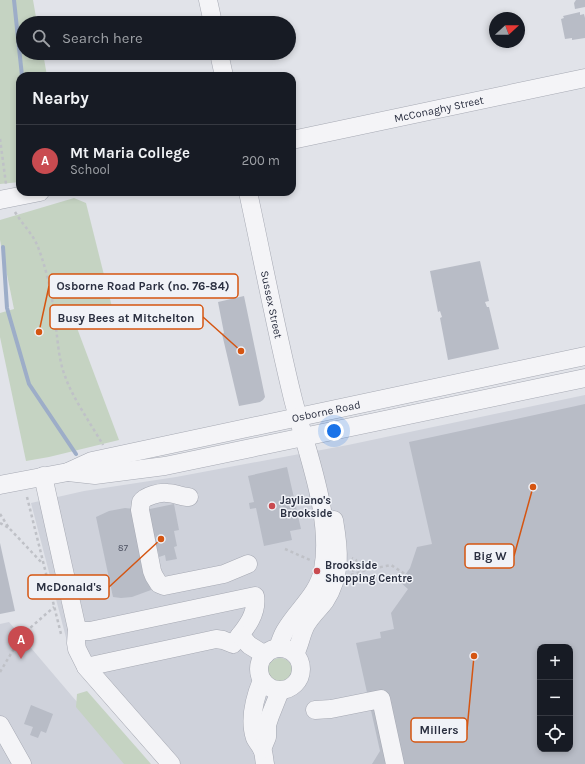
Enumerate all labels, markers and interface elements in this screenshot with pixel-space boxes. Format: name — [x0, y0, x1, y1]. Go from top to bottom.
north arrow — [489, 12, 525, 48]
search box — [16, 16, 296, 60]
icon: search — [30, 27, 52, 49]
text: Search here — [62, 29, 143, 47]
text: Nearby — [32, 88, 89, 108]
street label: McConaghy Street — [393, 94, 485, 125]
text: Mt Maria College — [70, 144, 190, 162]
text: A — [41, 153, 49, 168]
text: 200 m — [242, 153, 280, 168]
text: School — [70, 162, 110, 177]
street label: Sussex Street — [258, 270, 285, 340]
callout: Osborne Road Park (no. 76-84) — [49, 274, 238, 298]
text: Osborne Road Park (no. 76-84) — [56, 279, 230, 293]
callout: Busy Bees at Mitchelton — [50, 305, 203, 329]
text: Busy Bees at Mitchelton — [57, 311, 195, 325]
street label: Osborne Road — [291, 398, 362, 425]
your location — [324, 421, 344, 441]
place label: Jayliano's Brookside — [280, 494, 333, 520]
marker: Jayliano's Brookside — [267, 501, 277, 511]
house number: 87 — [118, 543, 129, 553]
callout: Big W — [465, 544, 514, 568]
text: Big W — [473, 549, 507, 563]
place label: Brookside Shopping Centre — [325, 559, 412, 585]
marker: Brookside Shopping Centre — [312, 566, 322, 576]
callout: McDonald's — [28, 575, 109, 599]
text: McDonald's — [36, 580, 102, 594]
pin: A — [8, 626, 34, 659]
map controls — [537, 644, 573, 752]
button: + — [537, 644, 573, 680]
button: − — [537, 680, 573, 716]
button: locate — [537, 716, 573, 752]
callout: Millers — [411, 718, 467, 742]
text: Millers — [419, 723, 459, 737]

